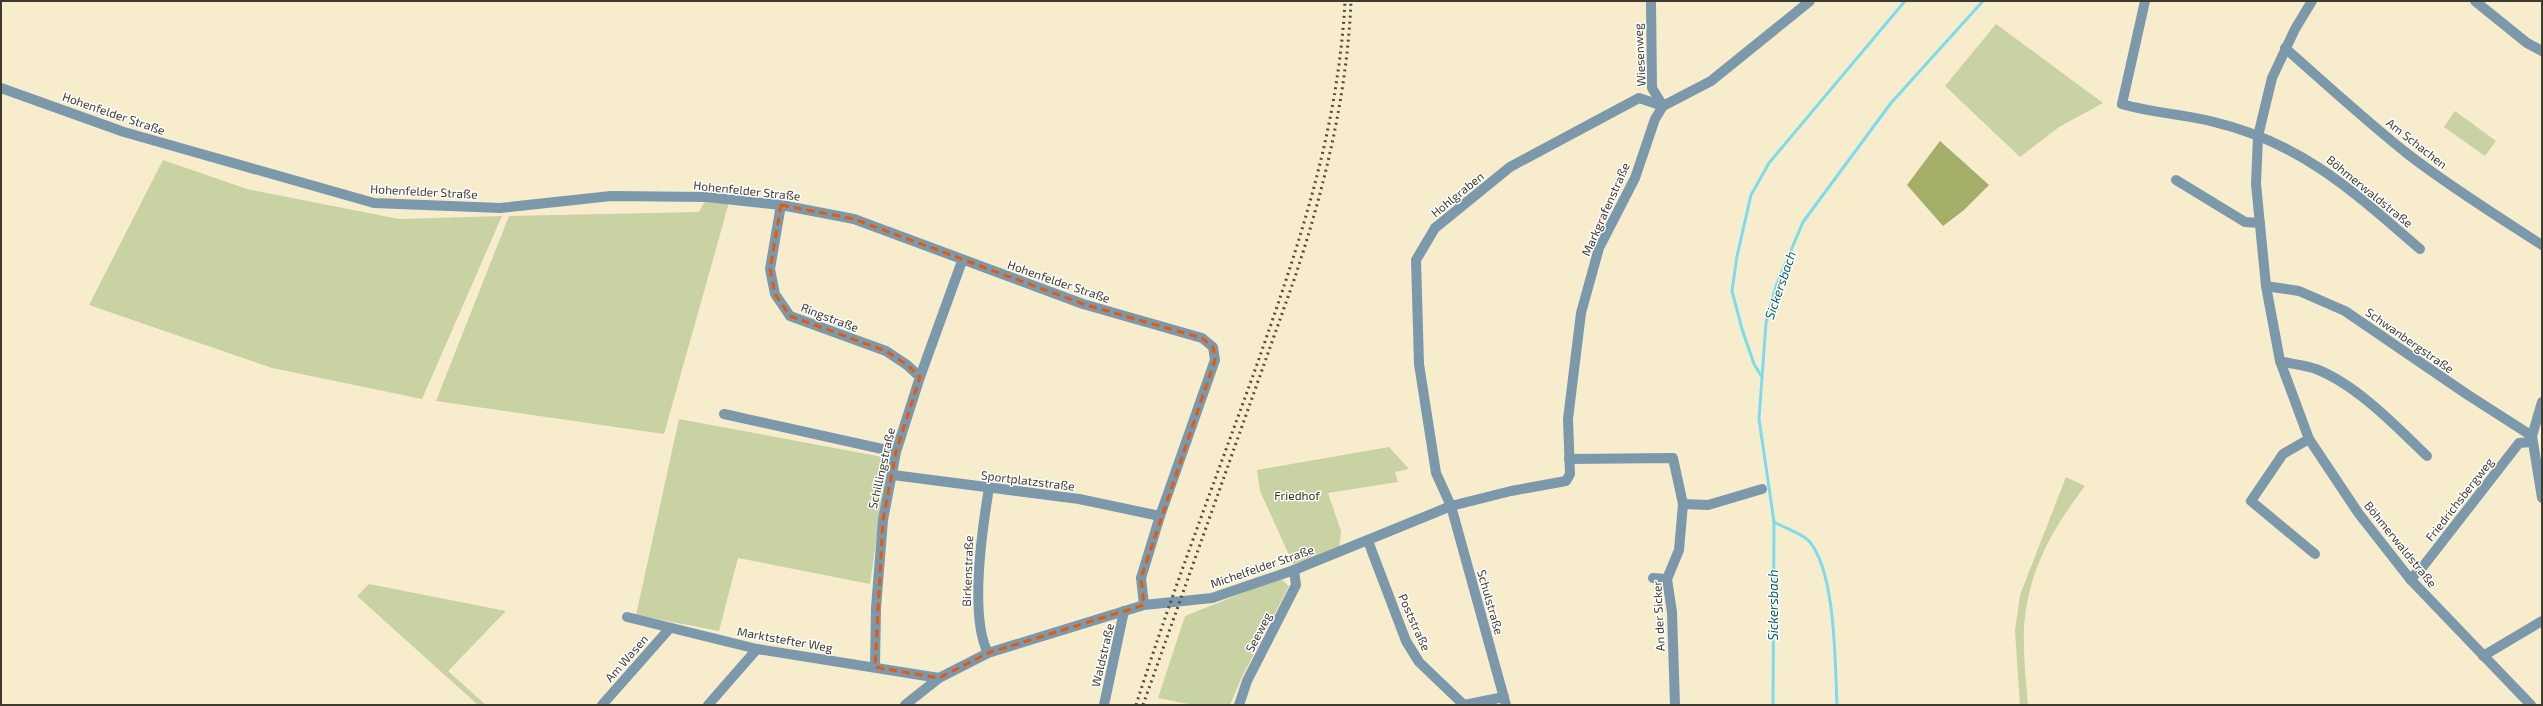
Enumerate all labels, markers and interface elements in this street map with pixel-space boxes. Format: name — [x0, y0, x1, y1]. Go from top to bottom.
street label: Wiesenweg — [1630, 23, 1648, 87]
street label: Hohenfelder Straße — [61, 89, 167, 137]
street label: Am Schachen — [2384, 115, 2450, 171]
street label: Böhmerwaldstraße — [2324, 152, 2416, 230]
street label: Markgrafenstraße — [1578, 160, 1632, 258]
street label: Hohlgraben — [1428, 168, 1486, 219]
street label: Hohenfelder Straße — [693, 177, 801, 203]
street label: Hohenfelder Straße — [370, 181, 478, 201]
water label: Sickersbach — [1761, 249, 1799, 321]
street label: Hohenfelder Straße — [1006, 257, 1112, 305]
street label: Ringstraße — [799, 300, 861, 334]
street label: Schwanbergstraße — [2363, 304, 2457, 376]
street label: Schillingstraße — [865, 426, 897, 510]
street label: Friedrichsbergweg — [2422, 454, 2496, 543]
street label: Sportplatzstraße — [980, 467, 1076, 493]
park label: Friedhof — [1274, 488, 1320, 502]
street label: Böhmerwaldstraße — [2362, 498, 2440, 590]
street label: Birkenstraße — [959, 535, 975, 607]
street label: Michelfelder Straße — [1208, 542, 1316, 590]
street label: Schulstraße — [1475, 568, 1507, 636]
water label: Sickersbach — [1765, 570, 1781, 640]
street label: An der Sicker — [1649, 580, 1667, 652]
street label: Poststraße — [1396, 591, 1434, 653]
street label: Seeweg — [1242, 610, 1274, 654]
street label: Waldstraße — [1088, 622, 1116, 688]
street label: Marktstefter Weg — [736, 624, 834, 654]
street label: Am Wasen — [602, 632, 650, 684]

